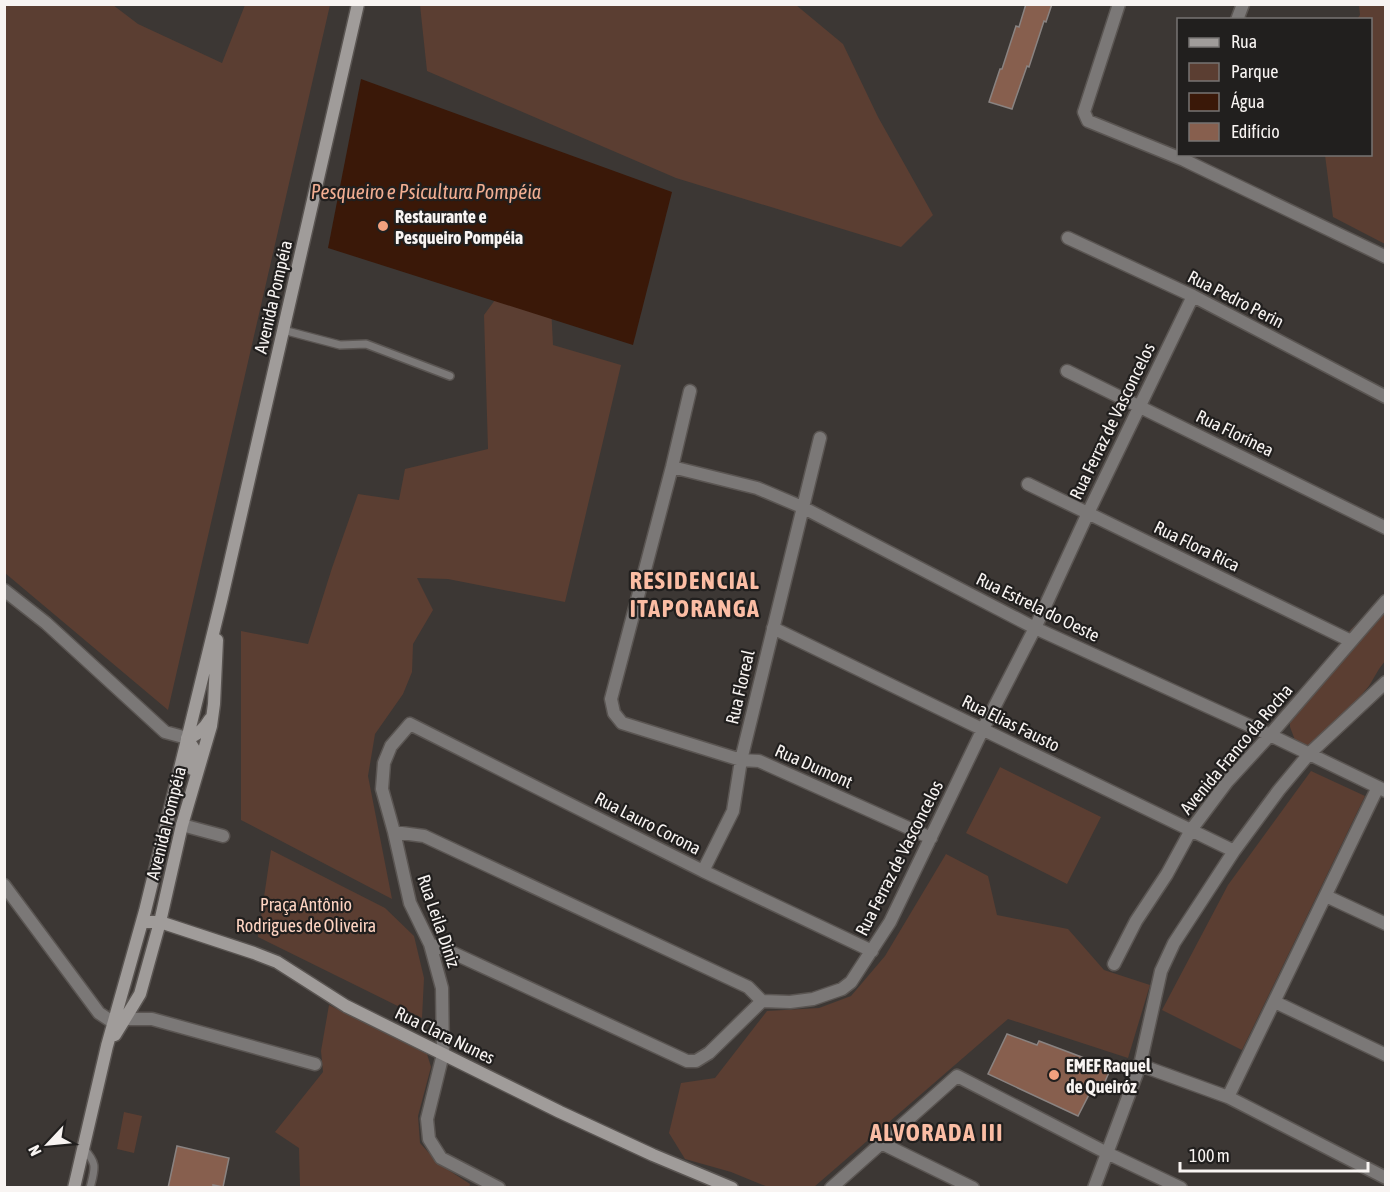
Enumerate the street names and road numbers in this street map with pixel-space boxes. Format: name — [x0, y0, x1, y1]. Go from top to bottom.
street label: Avenida Pompéia — [250, 238, 296, 356]
street label: Rua Pedro Perin — [1184, 266, 1288, 332]
street label: Rua Ferraz de Vasconcelos — [1065, 339, 1159, 503]
street label: Rua Florínea — [1193, 405, 1277, 461]
street label: Rua Flora Rica — [1151, 516, 1243, 576]
street label: Rua Estrela do Oeste — [973, 568, 1103, 646]
street label: Rua Floreal — [721, 648, 759, 726]
street label: Avenida Franco da Rocha — [1175, 680, 1297, 818]
street label: Rua Elias Fausto — [959, 690, 1063, 756]
street label: Rua Dumont — [772, 740, 856, 792]
street label: Avenida Pompéia — [142, 764, 190, 882]
street label: Rua Ferraz de Vasconcelos — [851, 777, 947, 939]
street label: Rua Lauro Corona — [591, 787, 705, 859]
street label: Rua Leila Diniz — [413, 872, 465, 971]
street label: Rua Clara Nunes — [392, 1002, 498, 1068]

